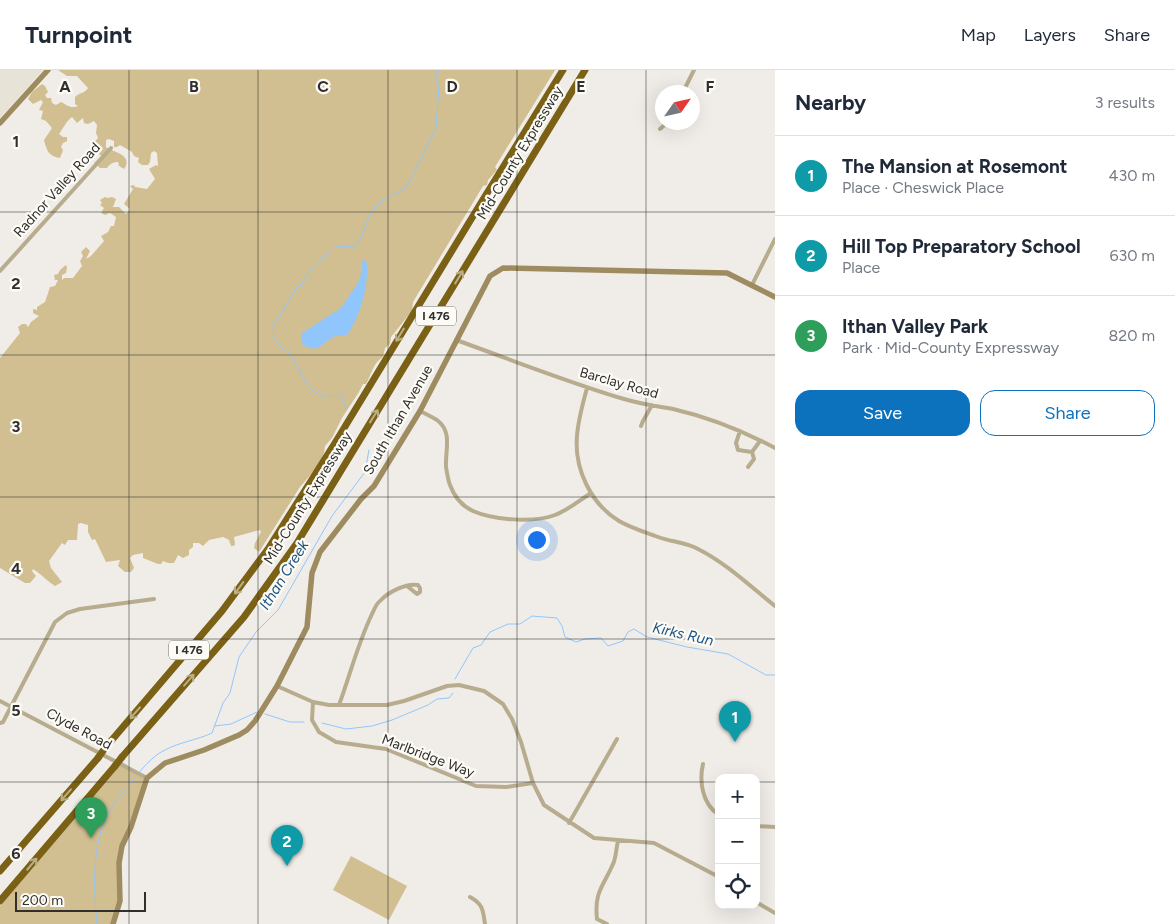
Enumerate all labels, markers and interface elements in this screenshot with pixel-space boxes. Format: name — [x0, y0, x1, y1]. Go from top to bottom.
text: Turnpoint — [25, 20, 132, 49]
text: Map — [961, 24, 996, 46]
text: Layers — [1024, 24, 1076, 46]
text: Share — [1104, 24, 1150, 46]
text: A — [59, 77, 71, 96]
text: B — [189, 77, 199, 96]
text: C — [317, 77, 329, 96]
text: D — [446, 77, 458, 96]
text: E — [576, 77, 586, 96]
text: F — [706, 77, 715, 96]
street label: Mid-County Expressway — [473, 83, 567, 223]
north arrow — [655, 85, 700, 130]
text: Nearby — [795, 90, 866, 115]
text: 3 results — [1095, 93, 1155, 112]
text: 1 — [13, 132, 19, 151]
street label: Radnor Valley Road — [10, 139, 104, 241]
text: The Mansion at Rosemont — [842, 155, 1067, 178]
text: 1 — [808, 166, 814, 185]
text: 430 m — [1109, 166, 1155, 185]
text: Place · Cheswick Place — [842, 178, 1004, 197]
text: Hill Top Preparatory School — [842, 235, 1081, 258]
text: 2 — [806, 246, 816, 265]
text: 630 m — [1109, 246, 1155, 265]
text: Place — [842, 258, 880, 277]
one-way arrow — [455, 271, 465, 285]
text: 2 — [11, 274, 21, 293]
road number: I 476 — [416, 307, 456, 326]
text: Ithan Valley Park — [842, 315, 988, 338]
text: 3 — [807, 326, 815, 345]
text: 820 m — [1108, 326, 1155, 345]
one-way arrow — [395, 328, 405, 342]
text: Park · Mid-County Expressway — [842, 338, 1059, 357]
street label: South Ithan Avenue — [360, 362, 436, 478]
street label: Barclay Road — [578, 364, 660, 402]
button: Save — [795, 390, 970, 436]
button: Share — [980, 390, 1155, 436]
one-way arrow — [370, 409, 380, 423]
text: 3 — [12, 417, 21, 436]
street label: Mid-County Expressway — [260, 428, 356, 567]
your location — [524, 527, 550, 553]
water label: Ithan Creek — [256, 536, 313, 613]
text: 4 — [11, 559, 21, 578]
one-way arrow — [234, 581, 245, 594]
water label: Kirks Run — [651, 618, 715, 650]
road number: I 476 — [169, 640, 209, 660]
one-way arrow — [183, 674, 195, 687]
text: 5 — [11, 701, 21, 720]
pin: 1 — [719, 701, 751, 742]
street label: Clyde Road — [43, 705, 115, 753]
one-way arrow — [130, 706, 141, 719]
street label: Marlbridge Way — [379, 731, 477, 782]
map controls — [715, 774, 760, 909]
button: + — [715, 774, 760, 819]
one-way arrow — [60, 788, 71, 801]
pin: 3 — [75, 797, 107, 838]
button: − — [715, 819, 760, 864]
pin: 2 — [271, 825, 303, 866]
text: 6 — [11, 844, 21, 863]
one-way arrow — [26, 857, 37, 870]
button: locate — [715, 864, 760, 909]
scale bar — [15, 889, 146, 912]
text: 200 m — [22, 892, 63, 909]

